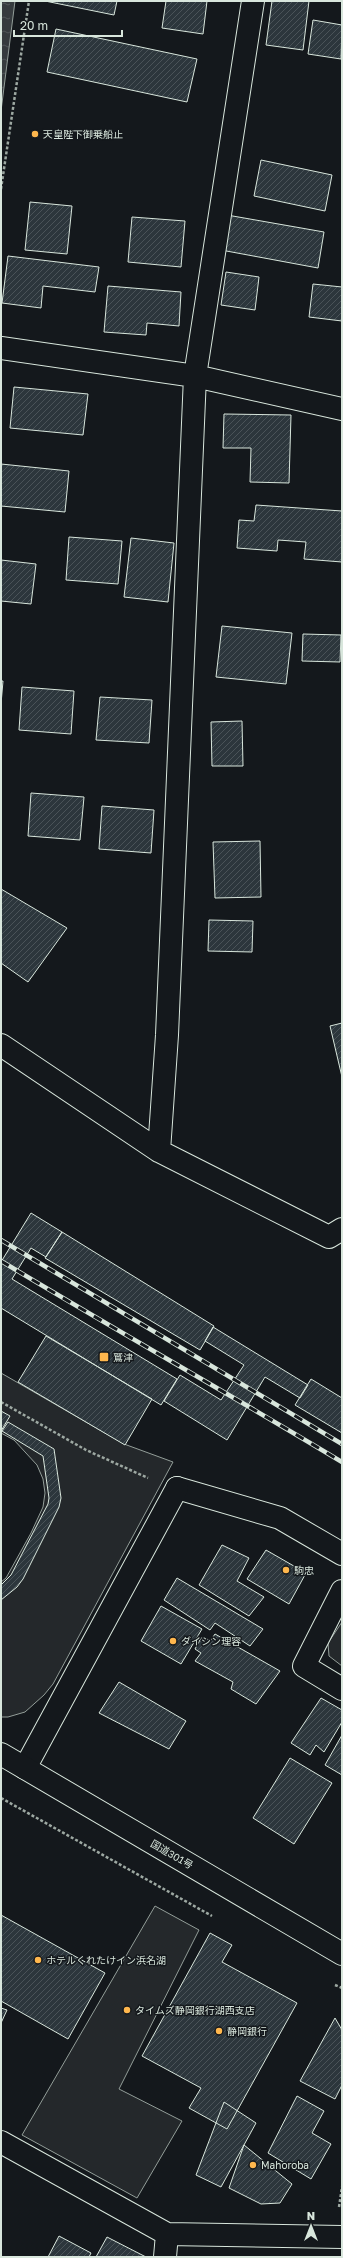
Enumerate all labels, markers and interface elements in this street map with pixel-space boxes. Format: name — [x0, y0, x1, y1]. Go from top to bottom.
scale bar — [14, 12, 122, 38]
text: 20 m — [20, 18, 48, 33]
place label: 天皇陛下御乗船止 — [43, 128, 123, 140]
marker: 天皇陛下御乗船止 — [30, 129, 40, 139]
marker: 鷲津 — [98, 1351, 110, 1363]
place label: 鷲津 — [113, 1351, 133, 1363]
place label: 駒忠 — [294, 1564, 314, 1576]
marker: 駒忠 — [281, 1565, 291, 1575]
place label: ダイシン理容 — [181, 1635, 241, 1647]
marker: ダイシン理容 — [168, 1636, 178, 1646]
street label: 国道301号 — [149, 1837, 195, 1871]
place label: ホテルくれたけイン浜名湖 — [46, 1954, 166, 1966]
marker: ホテルくれたけイン浜名湖 — [33, 1955, 43, 1965]
place label: タイムズ静岡銀行湖西支店 — [135, 2004, 255, 2016]
marker: タイムズ静岡銀行湖西支店 — [122, 2005, 132, 2015]
place label: 静岡銀行 — [227, 2025, 267, 2037]
marker: 静岡銀行 — [214, 2026, 224, 2036]
place label: Mahoroba — [261, 2159, 309, 2171]
marker: Mahoroba — [248, 2160, 258, 2170]
north arrow — [291, 2206, 331, 2246]
text: N — [307, 2209, 315, 2222]

